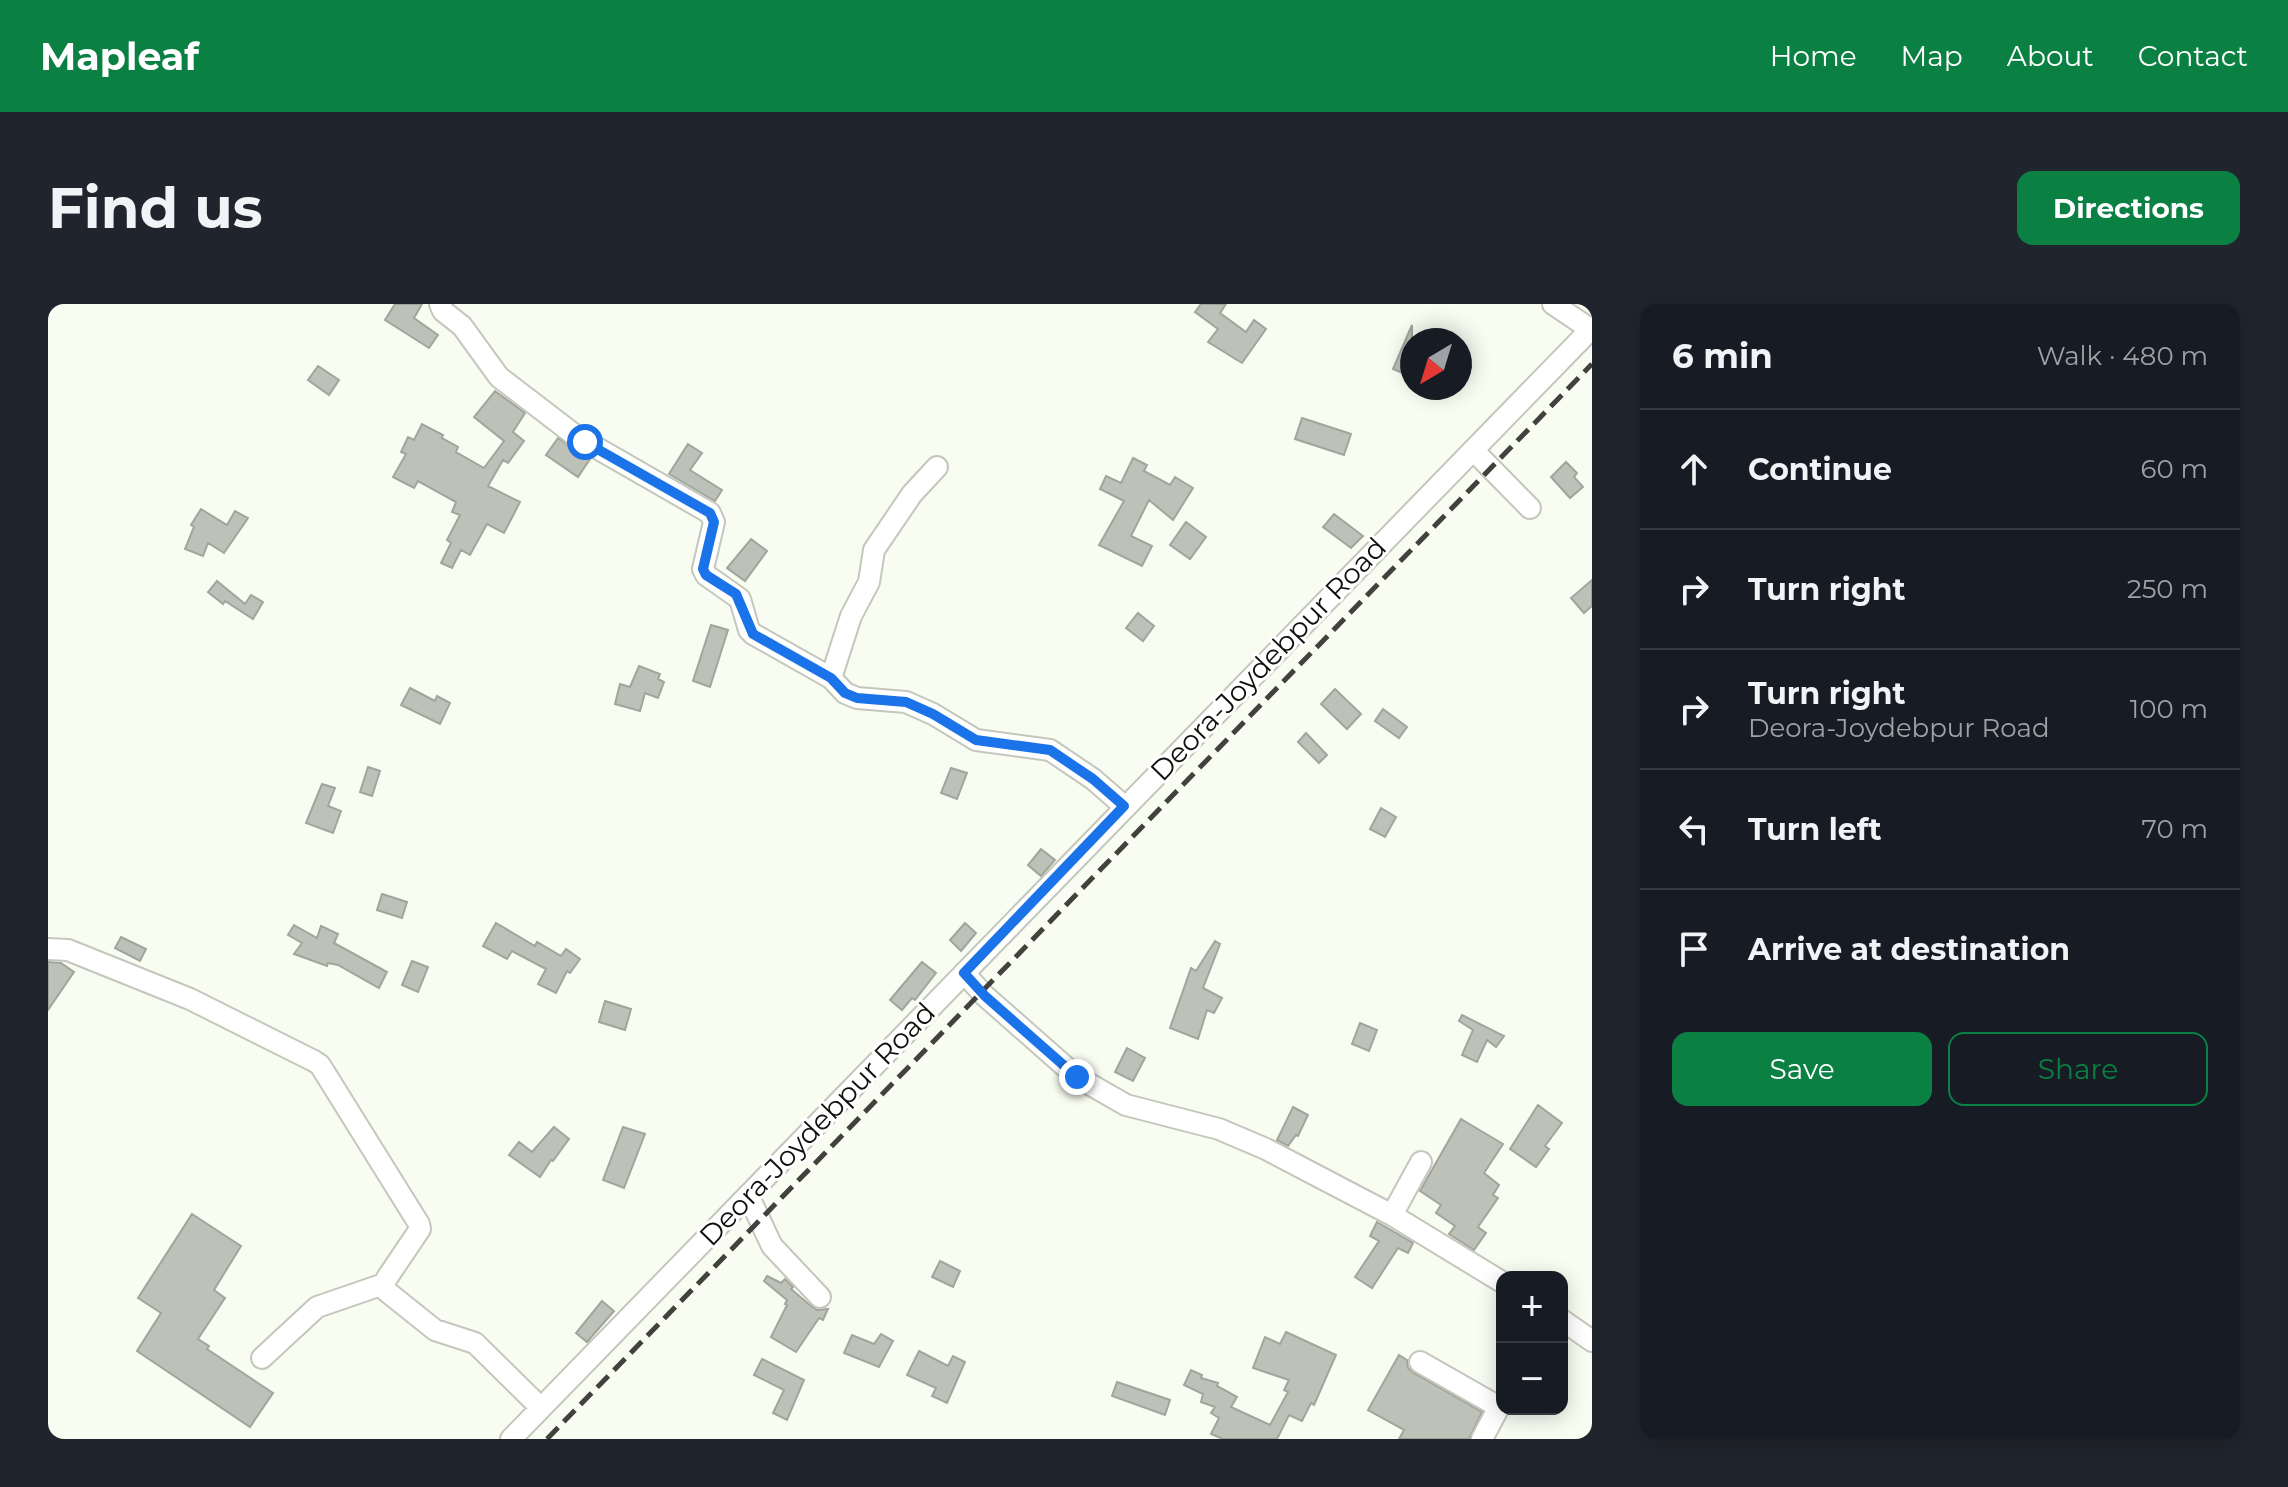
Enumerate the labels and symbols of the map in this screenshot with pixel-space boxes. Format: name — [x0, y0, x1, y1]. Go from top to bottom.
north arrow — [1400, 328, 1472, 400]
route start — [567, 424, 603, 460]
street label: Deora-Joydebpur Road — [1143, 530, 1393, 788]
street label: Deora-Joydebpur Road — [692, 995, 942, 1253]
route end — [1059, 1059, 1095, 1095]

